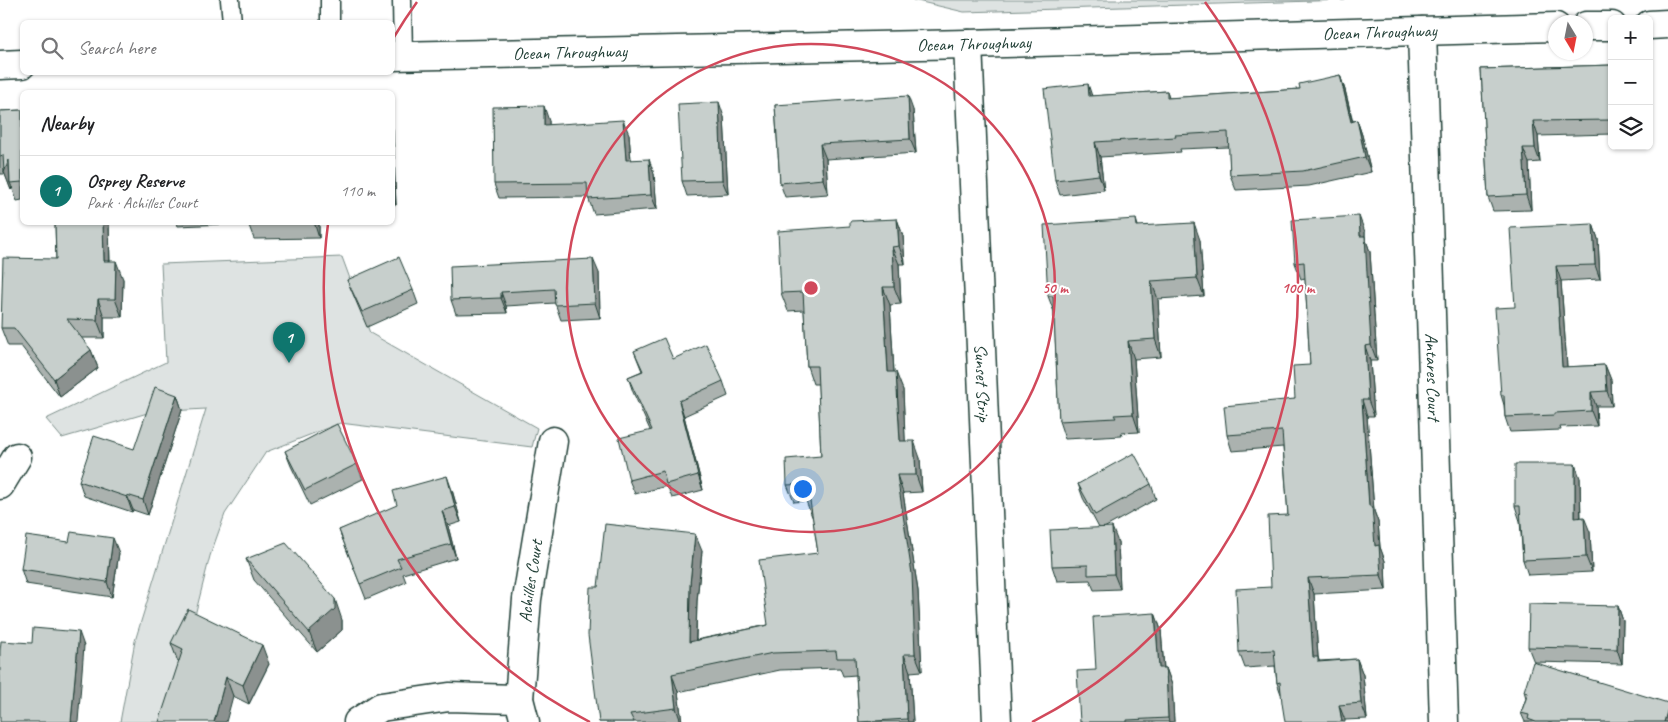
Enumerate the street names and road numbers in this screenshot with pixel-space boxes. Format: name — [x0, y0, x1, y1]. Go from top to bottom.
street label: Ocean Throughway — [1322, 19, 1439, 45]
street label: Ocean Throughway — [917, 31, 1033, 56]
street label: Ocean Throughway — [513, 40, 629, 64]
street label: Antares Court — [1421, 333, 1445, 424]
street label: Sunset Strip — [970, 344, 995, 423]
street label: Achilles Court — [514, 536, 548, 624]

